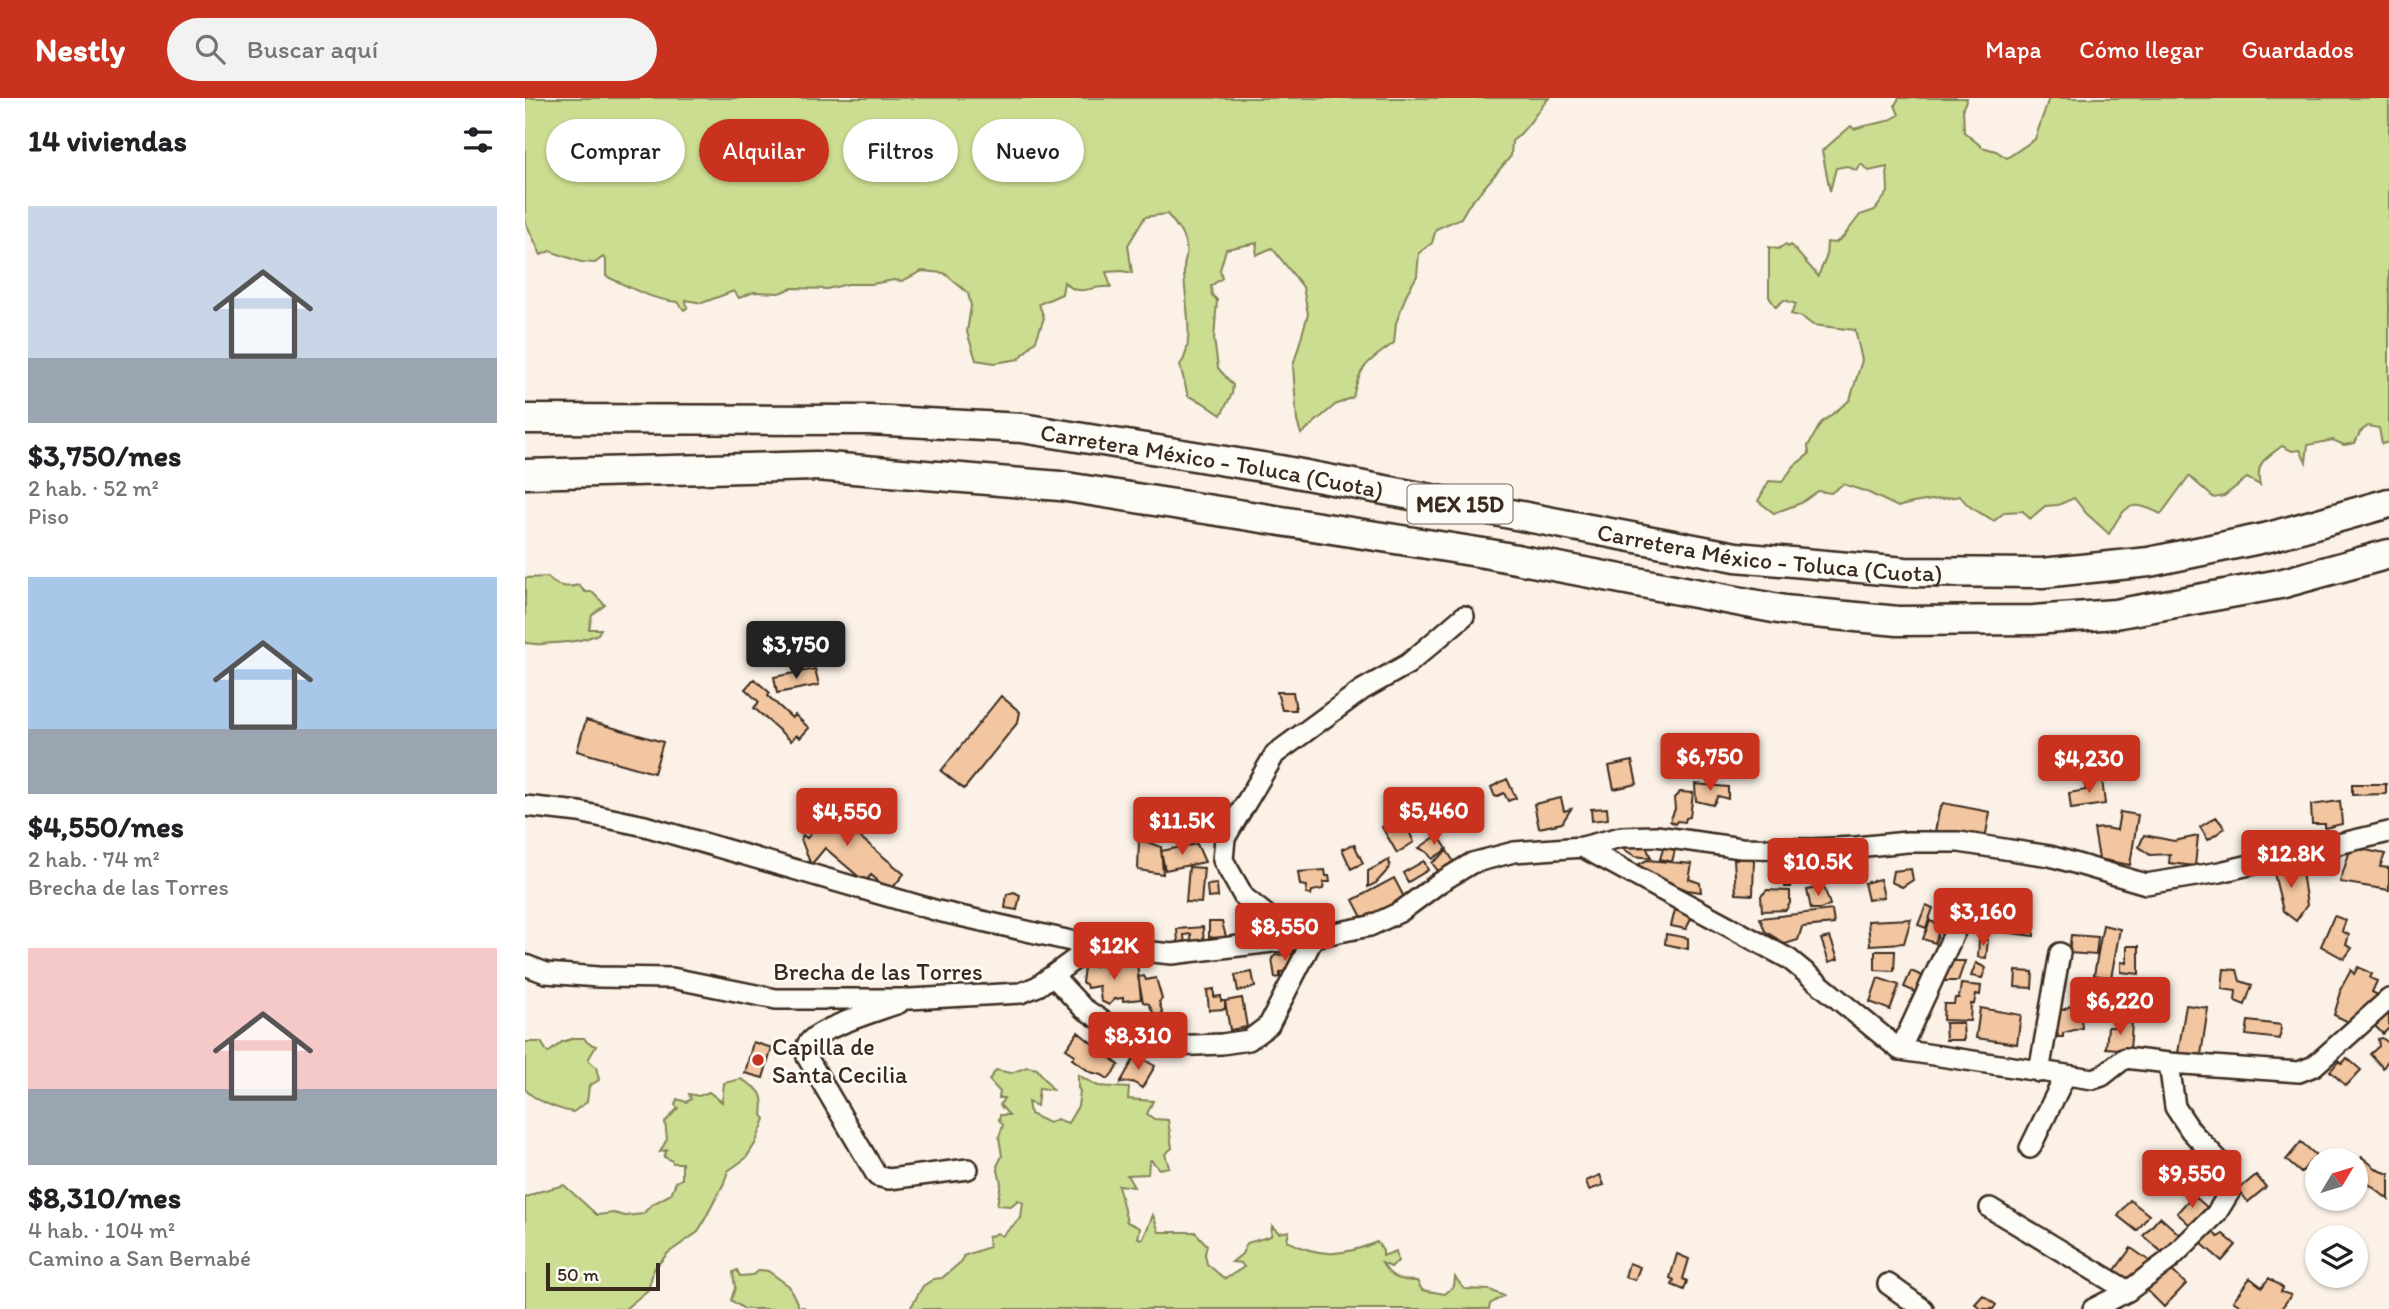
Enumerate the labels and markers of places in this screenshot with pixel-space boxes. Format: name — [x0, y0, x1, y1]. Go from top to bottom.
pin: $3,750 — [739, 622, 853, 681]
pin: $6,750 — [1653, 734, 1767, 793]
pin: $4,230 — [2032, 736, 2146, 795]
pin: $4,550 — [790, 788, 904, 848]
pin: $5,460 — [1377, 788, 1491, 847]
pin: $11.5K — [1125, 798, 1239, 857]
pin: $12.8K — [2234, 830, 2348, 890]
pin: $10.5K — [1761, 838, 1875, 898]
pin: $3,160 — [1926, 888, 2040, 948]
pin: $8,550 — [1228, 904, 1342, 963]
pin: $12K — [1073, 922, 1155, 982]
pin: $6,220 — [2063, 978, 2177, 1037]
pin: $8,310 — [1081, 1012, 1195, 1072]
place label: Capilla de Santa Cecilia — [772, 1032, 908, 1089]
marker: Capilla de Santa Cecilia — [750, 1052, 766, 1068]
pin: $9,550 — [2135, 1150, 2249, 1210]

